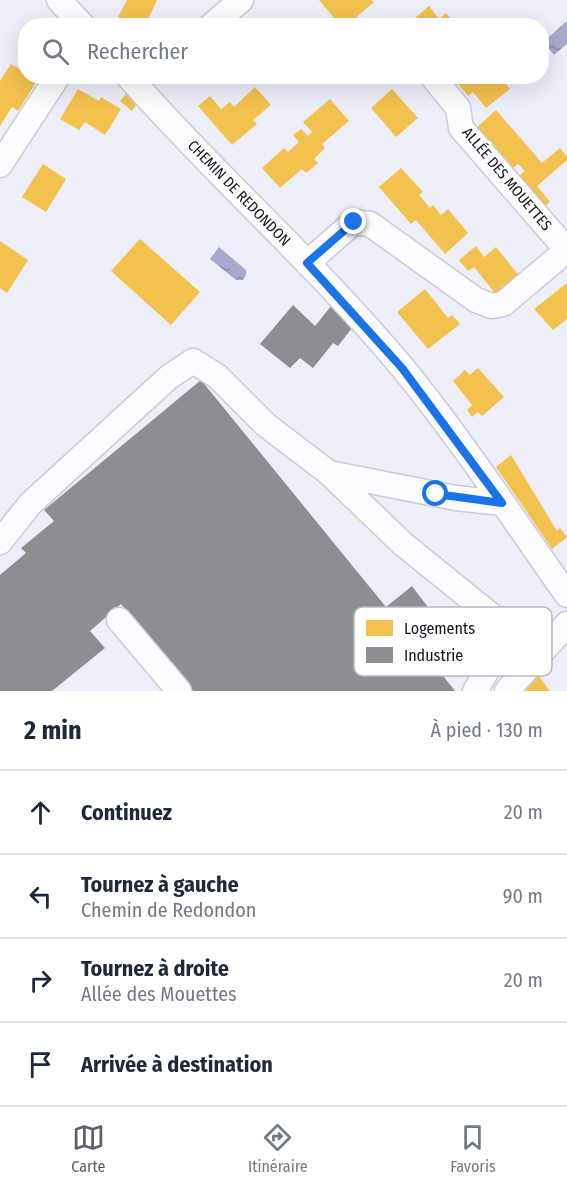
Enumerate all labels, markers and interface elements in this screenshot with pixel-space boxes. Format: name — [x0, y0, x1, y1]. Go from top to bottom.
search box — [18, 18, 549, 84]
icon: search — [39, 35, 72, 68]
text: Rechercher — [87, 38, 188, 65]
street label: ALLÉE DES MOUETTES — [459, 124, 555, 234]
street label: CHEMIN DE REDONDON — [184, 136, 294, 250]
route end — [340, 208, 366, 234]
route start — [422, 480, 448, 506]
legend — [354, 607, 552, 676]
text: Logements — [404, 619, 475, 638]
text: Industrie — [404, 646, 463, 665]
text: 2 min — [24, 715, 82, 746]
text: À pied · 130 m — [431, 718, 543, 742]
icon: ahead — [24, 796, 57, 829]
text: Continuez — [81, 799, 172, 826]
text: 20 m — [504, 800, 543, 824]
text: Tournez à gauche — [81, 871, 239, 898]
icon: left — [24, 880, 57, 913]
text: 90 m — [503, 884, 543, 908]
text: Chemin de Redondon — [81, 898, 256, 922]
text: Tournez à droite — [81, 955, 229, 982]
icon: right — [24, 964, 57, 997]
text: 20 m — [504, 968, 543, 992]
text: Allée des Mouettes — [81, 982, 237, 1006]
icon: arrive — [24, 1048, 57, 1081]
text: Arrivée à destination — [81, 1051, 273, 1078]
tab: Carte — [71, 1121, 106, 1176]
tab: Itinéraire — [248, 1121, 308, 1176]
tab: Favoris — [450, 1121, 496, 1176]

